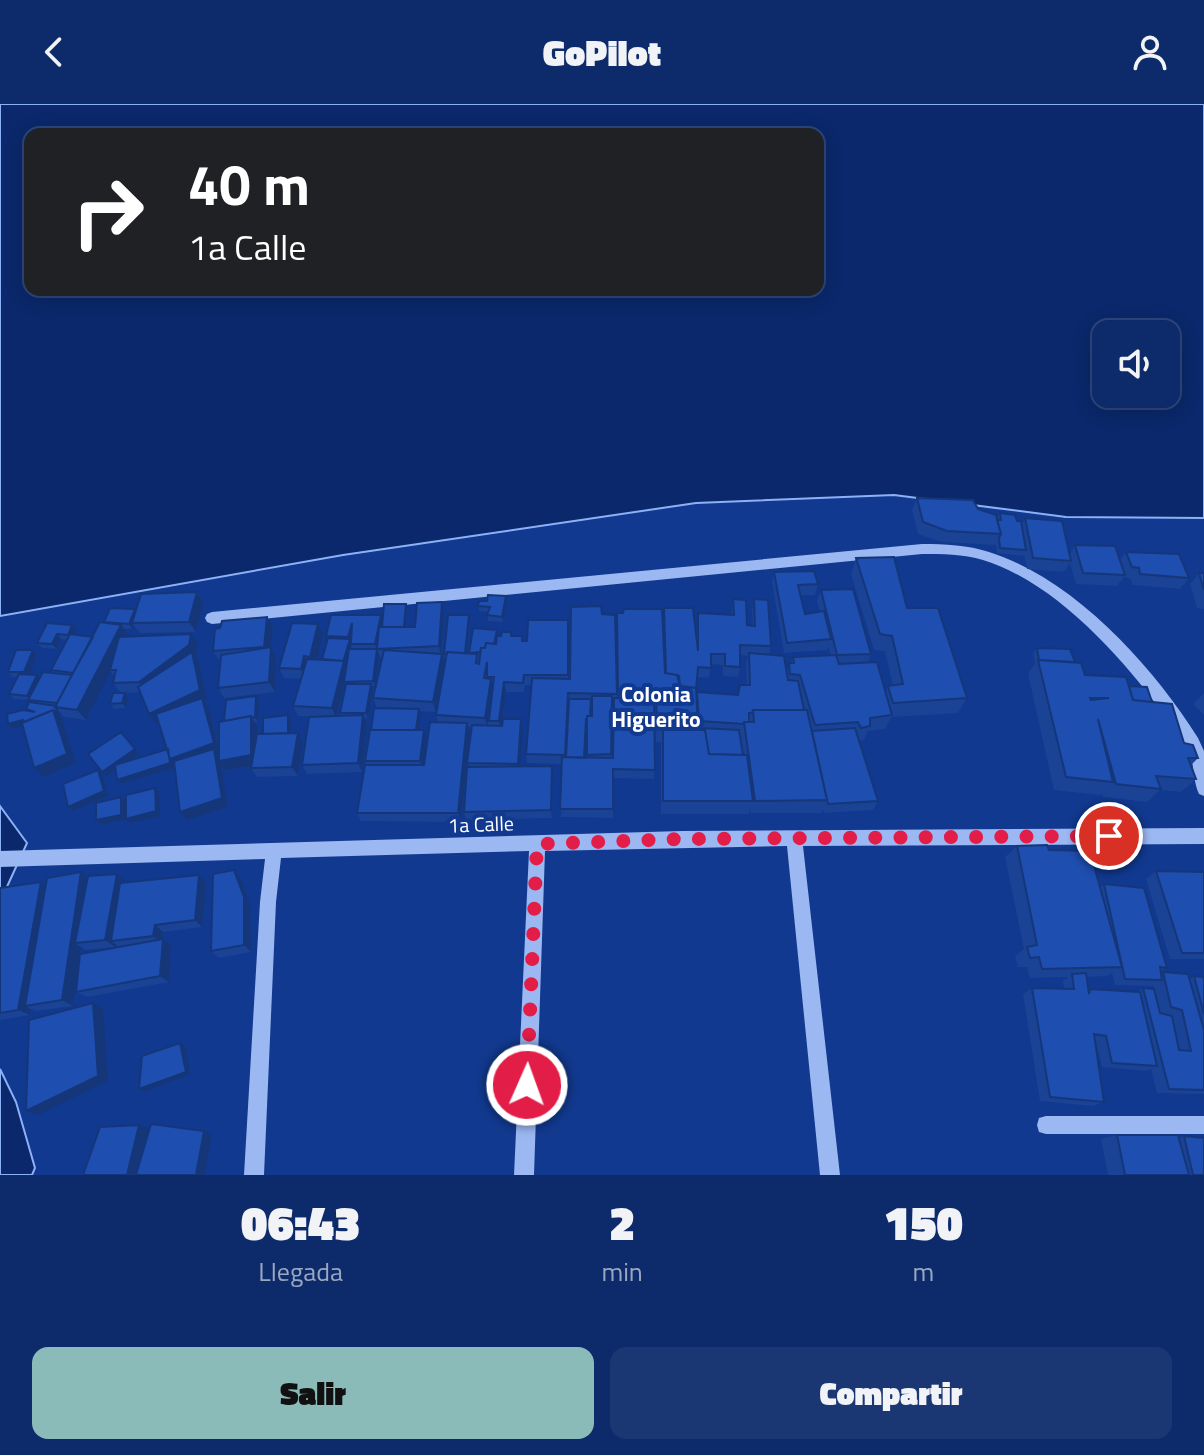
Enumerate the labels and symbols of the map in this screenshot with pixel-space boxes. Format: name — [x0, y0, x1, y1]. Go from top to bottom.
district label: Colonia Higuerito — [611, 677, 701, 736]
pin — [1075, 802, 1143, 870]
street label: 1a Calle — [448, 807, 514, 841]
position arrow — [485, 1043, 569, 1127]

